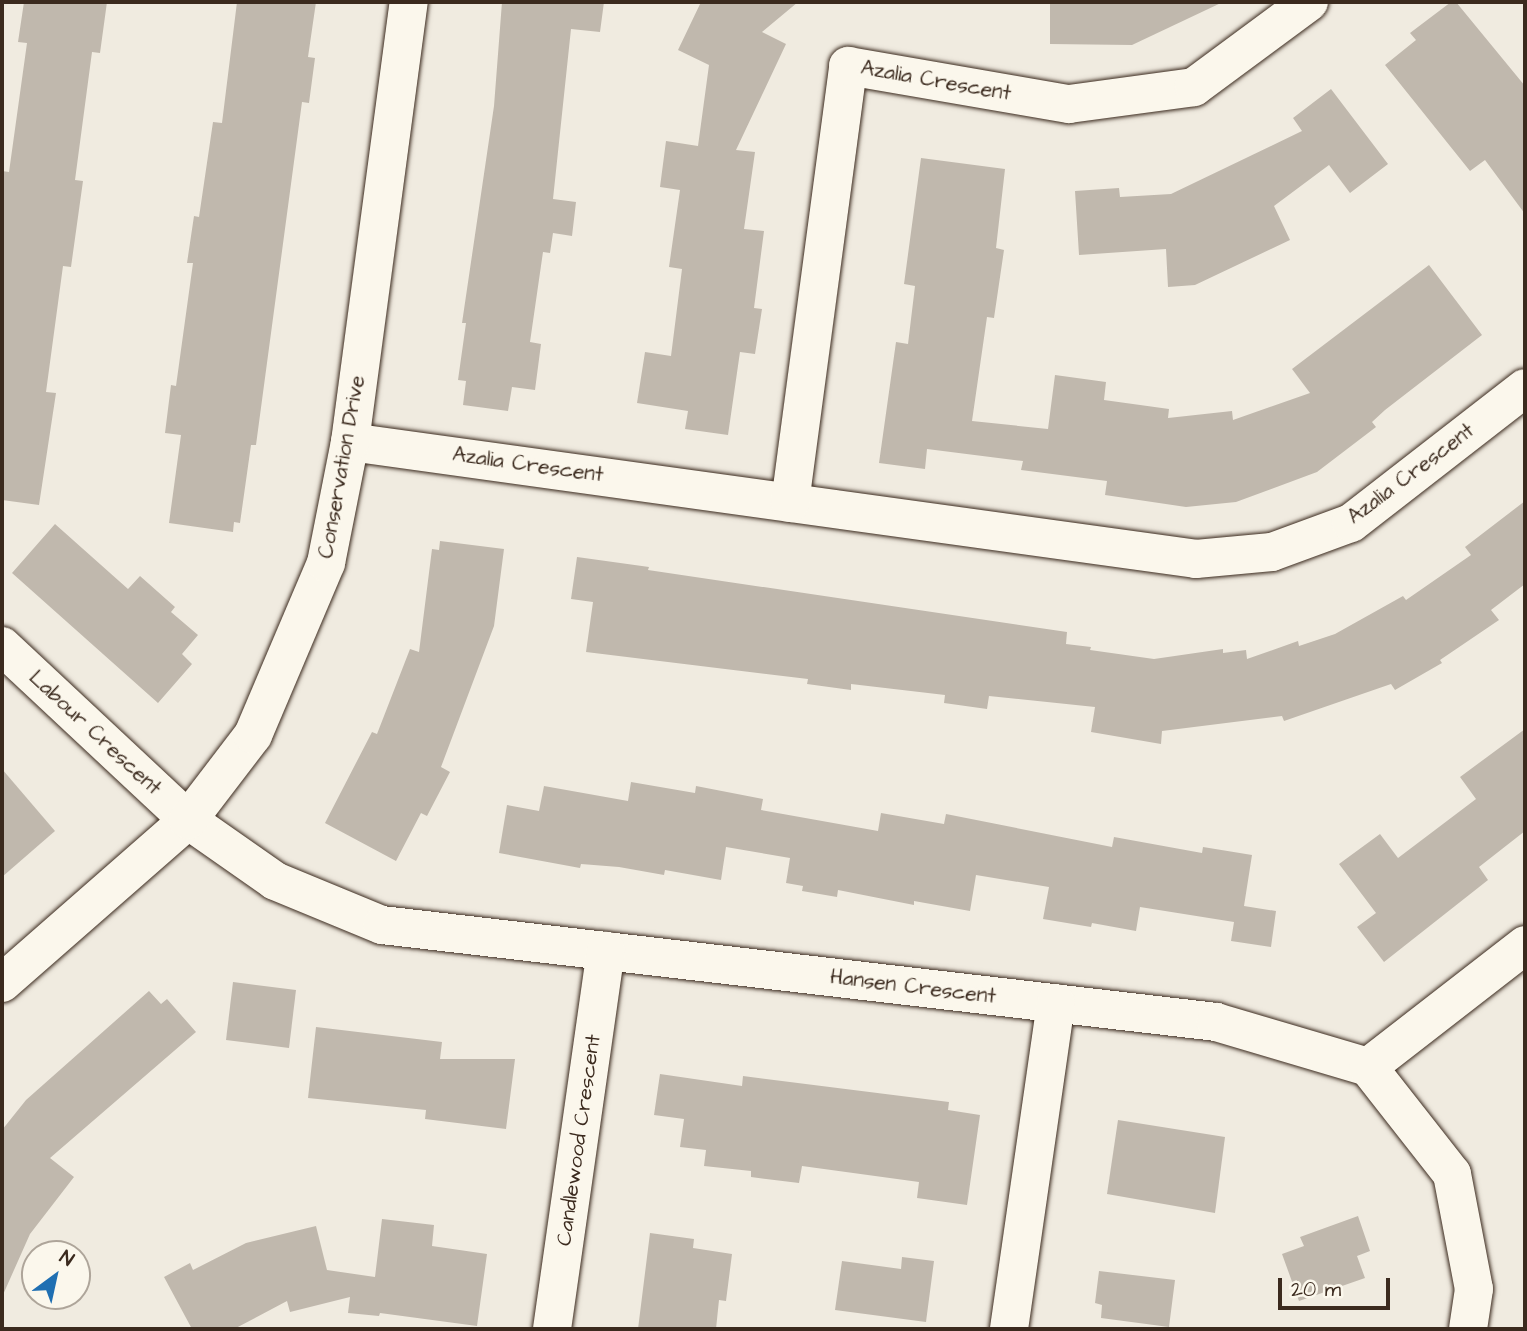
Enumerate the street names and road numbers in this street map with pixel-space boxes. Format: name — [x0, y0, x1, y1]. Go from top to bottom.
street label: Azalia Crescent — [859, 55, 1013, 107]
street label: Conservation Drive — [314, 374, 370, 560]
street label: Azalia Crescent — [1343, 418, 1479, 530]
street label: Azalia Crescent — [451, 442, 605, 488]
street label: Labour Crescent — [24, 665, 166, 801]
street label: Hansen Crescent — [829, 964, 997, 1010]
street label: Candlewood Crescent — [552, 1033, 606, 1247]

